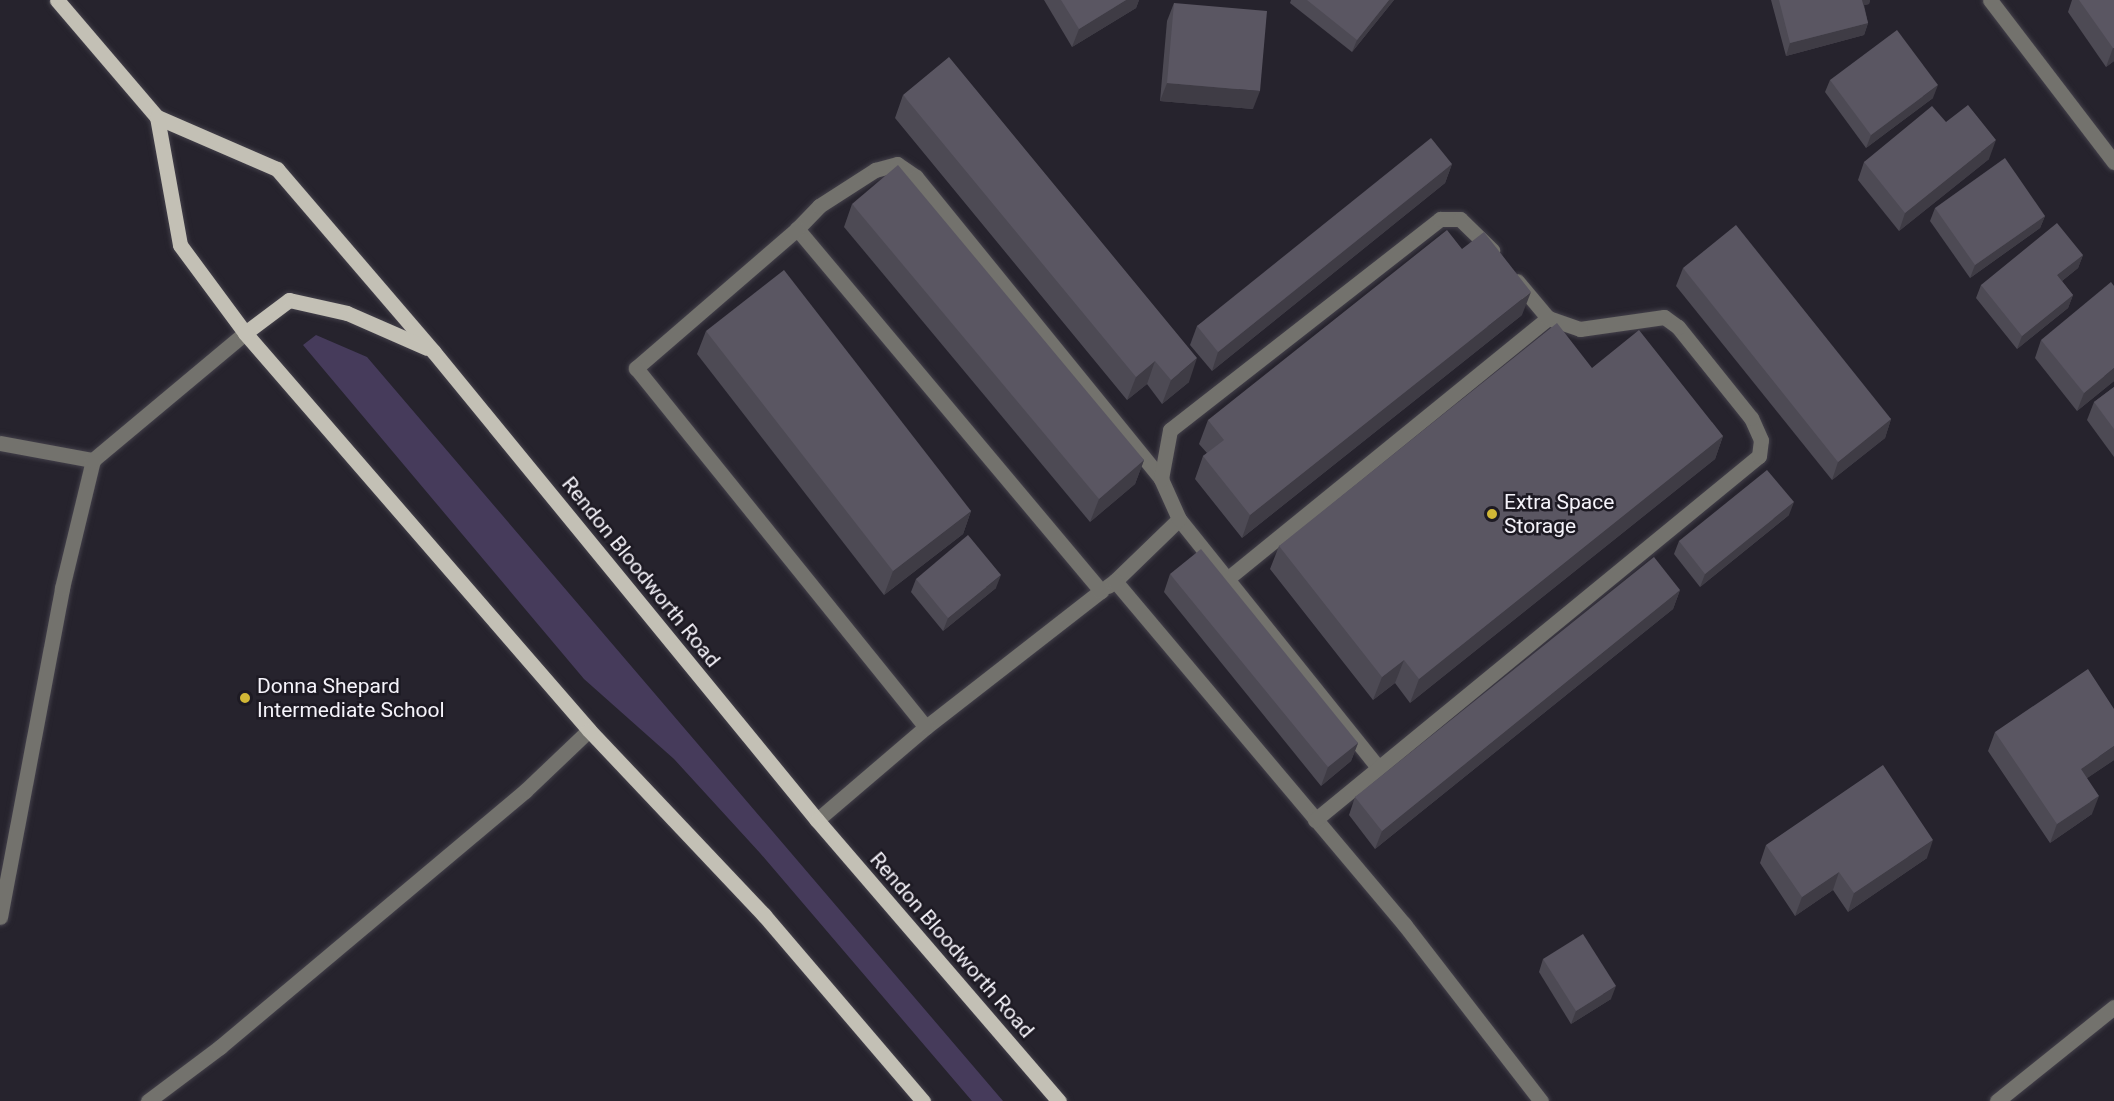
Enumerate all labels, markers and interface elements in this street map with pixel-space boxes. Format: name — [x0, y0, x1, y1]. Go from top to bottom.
street label: Rendon Bloodworth Road — [556, 472, 726, 672]
place label: Extra Space Storage — [1504, 489, 1614, 539]
marker: Extra Space Storage — [1485, 507, 1499, 521]
place label: Donna Shepard Intermediate School — [257, 673, 445, 723]
marker: Donna Shepard Intermediate School — [238, 691, 252, 705]
street label: Rendon Bloodworth Road — [865, 847, 1039, 1043]

